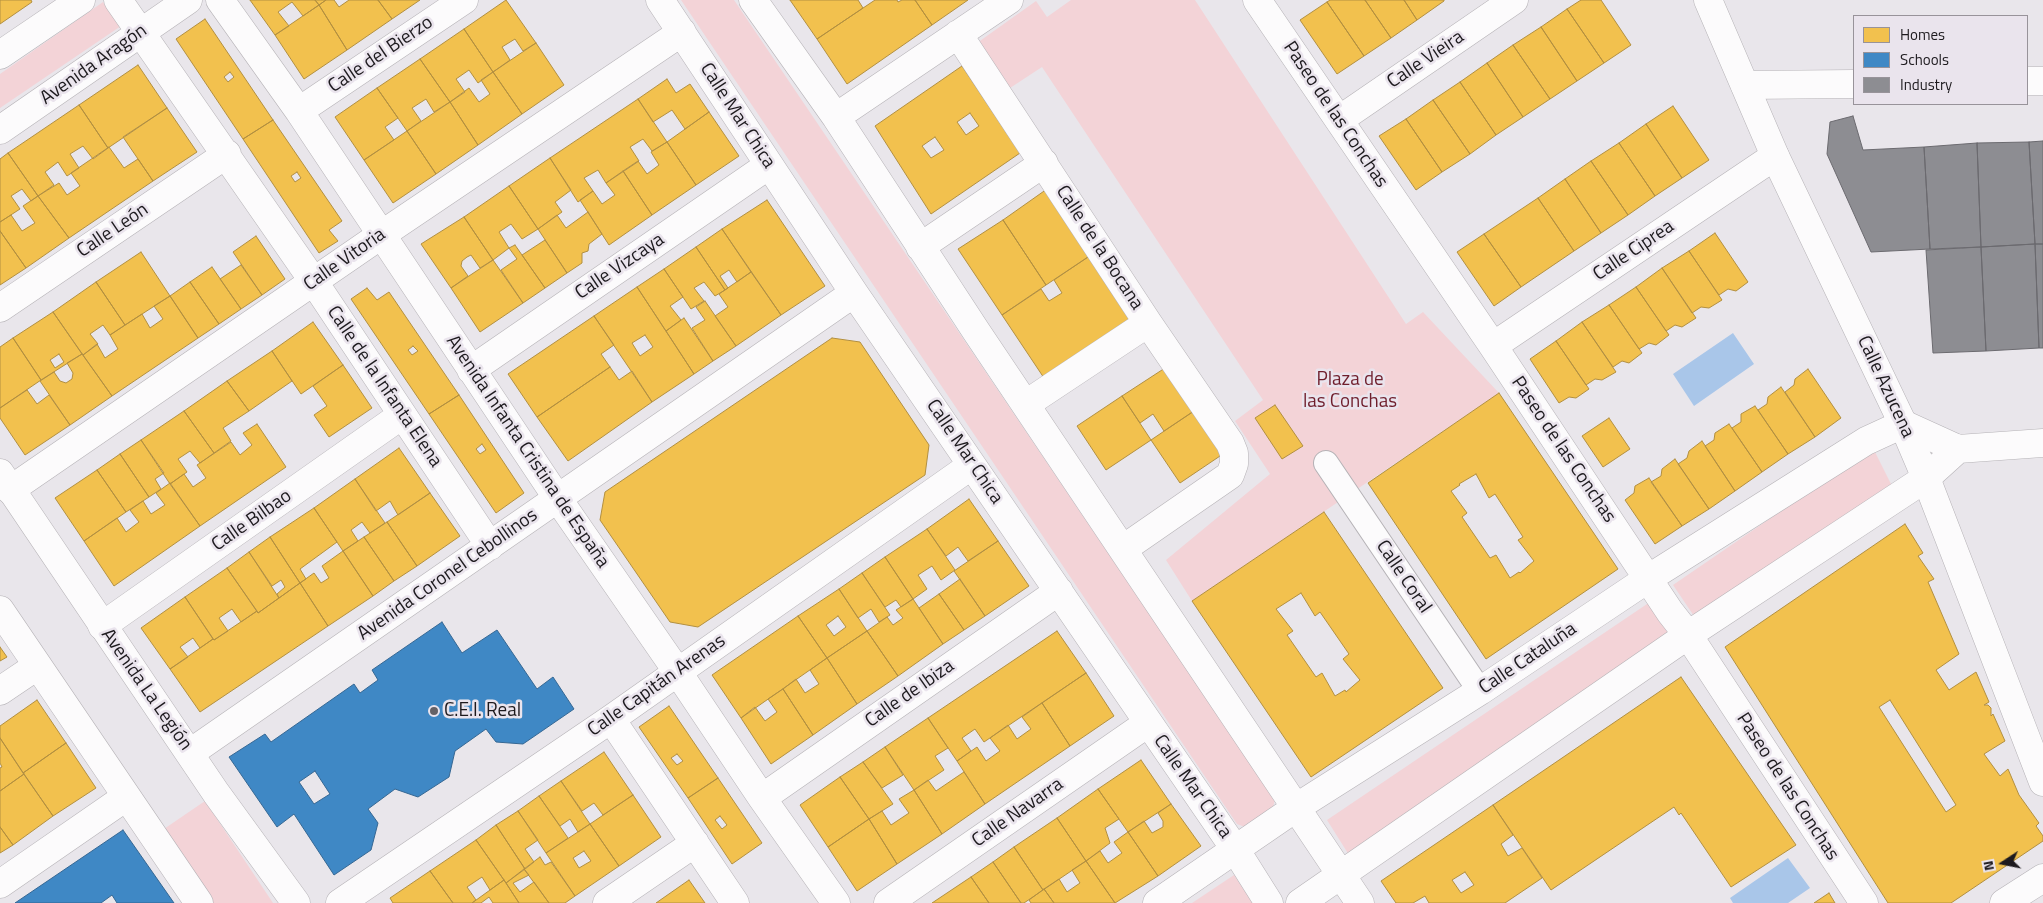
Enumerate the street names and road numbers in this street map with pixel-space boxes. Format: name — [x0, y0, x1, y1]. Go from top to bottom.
street label: Calle del Bierzo — [324, 12, 438, 98]
street label: Avenida Aragón — [36, 20, 152, 110]
street label: Calle Vieira — [1383, 26, 1469, 94]
street label: Paseo de las Conchas — [1278, 38, 1392, 192]
street label: Calle Mar Chica — [694, 59, 780, 173]
street label: Calle de la Bocana — [1050, 182, 1148, 314]
street label: Calle León — [73, 199, 153, 263]
street label: Calle Ciprea — [1589, 216, 1679, 286]
street label: Calle Vitoria — [300, 224, 390, 296]
street label: Calle Vizcaya — [571, 229, 669, 305]
street label: Calle de la Infanta Elena — [322, 302, 446, 472]
street label: Avenida Infanta Cristina de España — [440, 331, 614, 573]
street label: Calle Azucena — [1851, 332, 1919, 442]
street label: Paseo de las Conchas — [1506, 373, 1620, 527]
street label: Calle Mar Chica — [921, 395, 1007, 509]
street label: Calle Bilbao — [208, 485, 296, 557]
street label: Avenida Coronel Cebollinos — [354, 504, 542, 646]
street label: Calle Coral — [1370, 536, 1436, 618]
street label: Calle Cataluña — [1475, 618, 1581, 700]
street label: Avenida La Legión — [96, 625, 196, 755]
street label: Calle Capitán Arenas — [584, 630, 730, 742]
street label: Calle de Ibiza — [861, 655, 959, 733]
street label: Paseo de las Conchas — [1731, 709, 1843, 865]
street label: Calle Mar Chica — [1148, 731, 1236, 843]
street label: Calle Navarra — [968, 773, 1068, 853]

